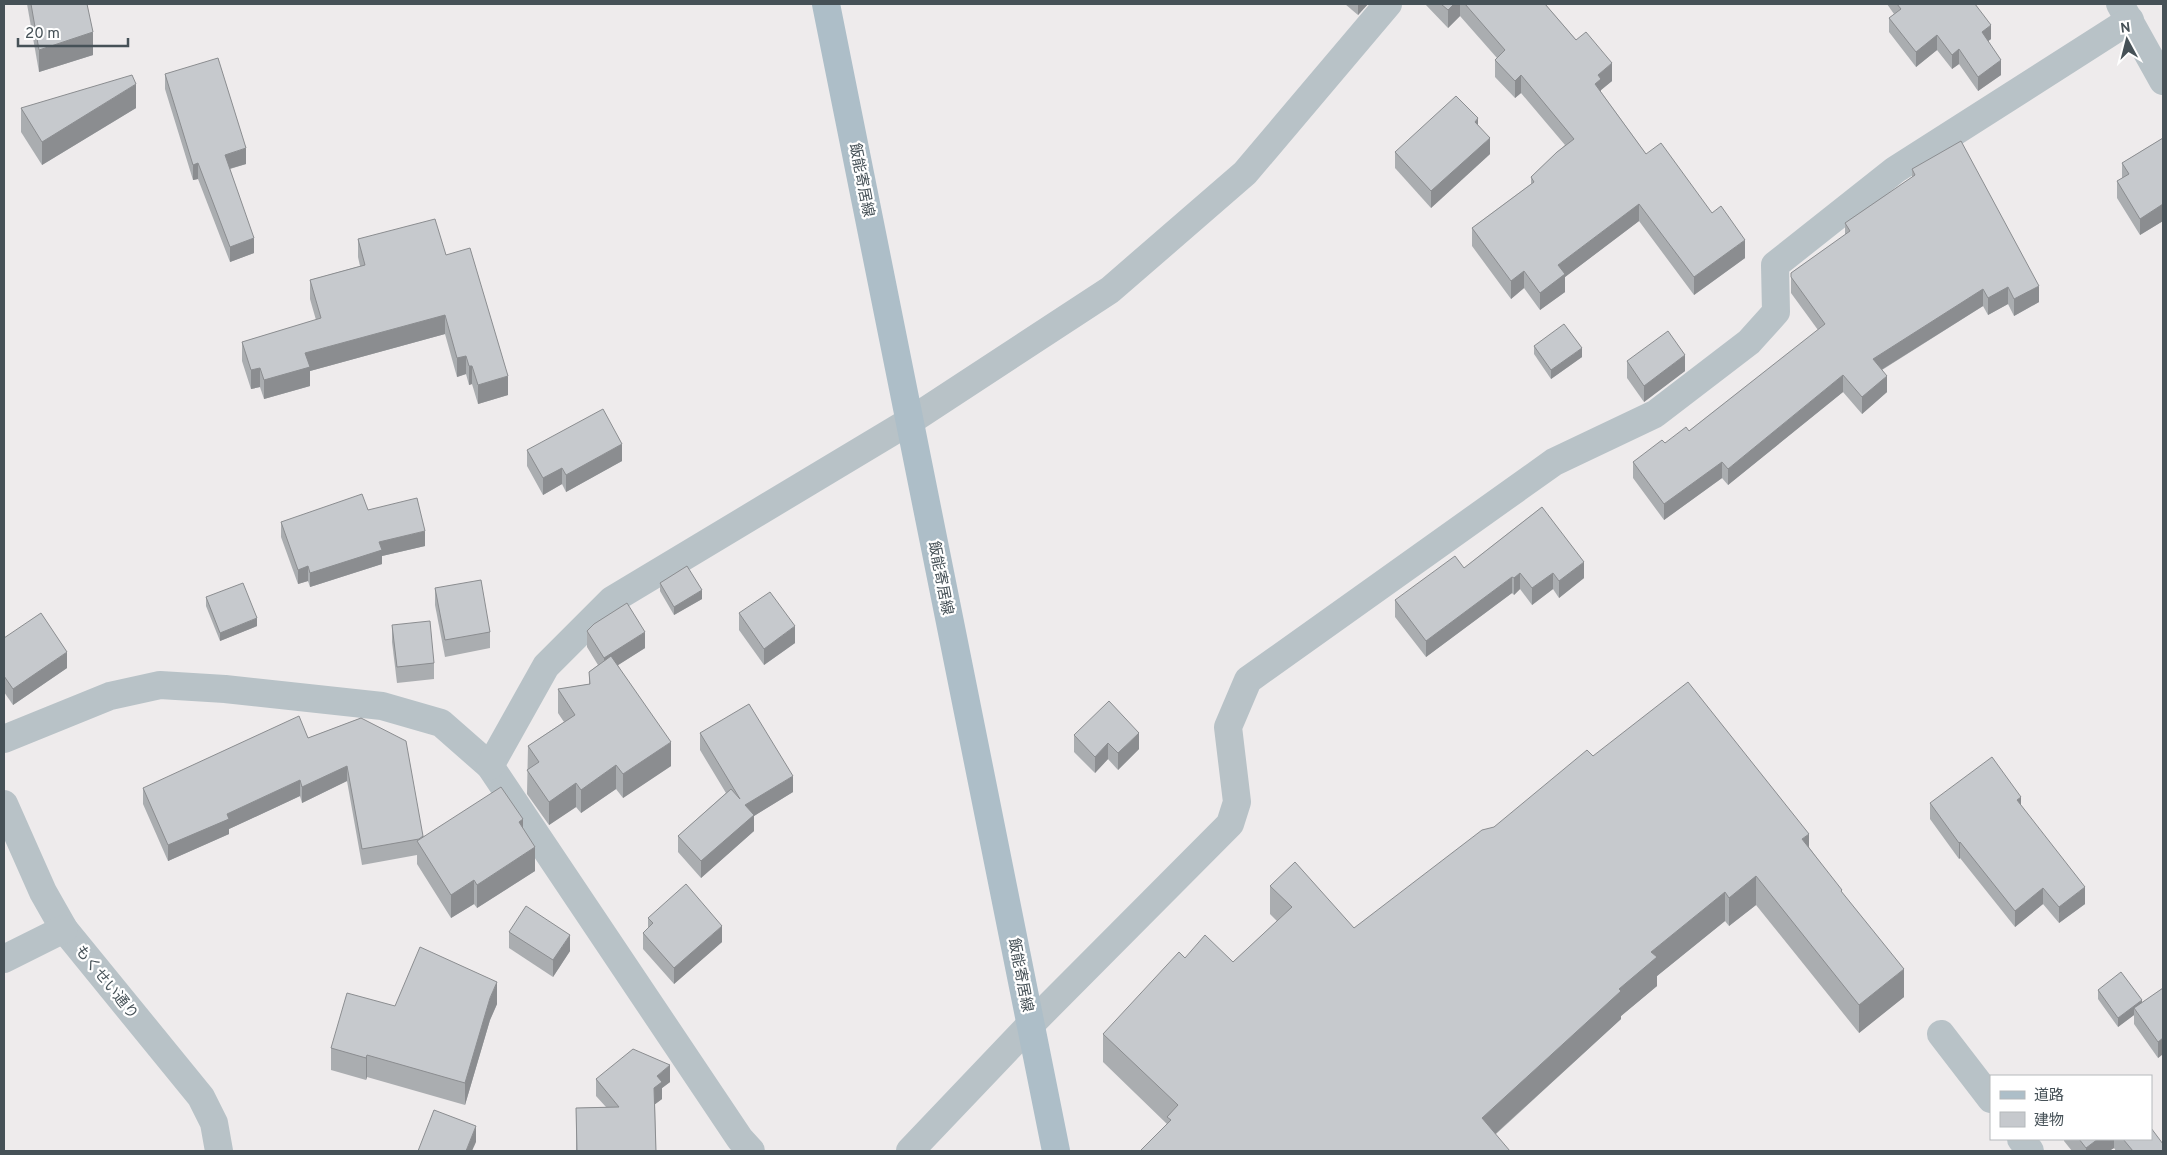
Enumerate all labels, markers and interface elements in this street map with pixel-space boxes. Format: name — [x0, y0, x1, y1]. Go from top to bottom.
scale bar — [18, 15, 128, 47]
north arrow — [2102, 15, 2152, 65]
text: N — [2120, 20, 2132, 38]
text: 20 m — [25, 25, 60, 44]
street label: 飯能寄居線 — [844, 141, 878, 219]
street label: 飯能寄居線 — [923, 539, 957, 617]
street label: 飯能寄居線 — [1003, 936, 1037, 1014]
street label: もくせい通り — [70, 942, 142, 1024]
legend — [1990, 1075, 2152, 1140]
text: 道路 — [2034, 1087, 2064, 1106]
text: 建物 — [2034, 1112, 2064, 1131]

